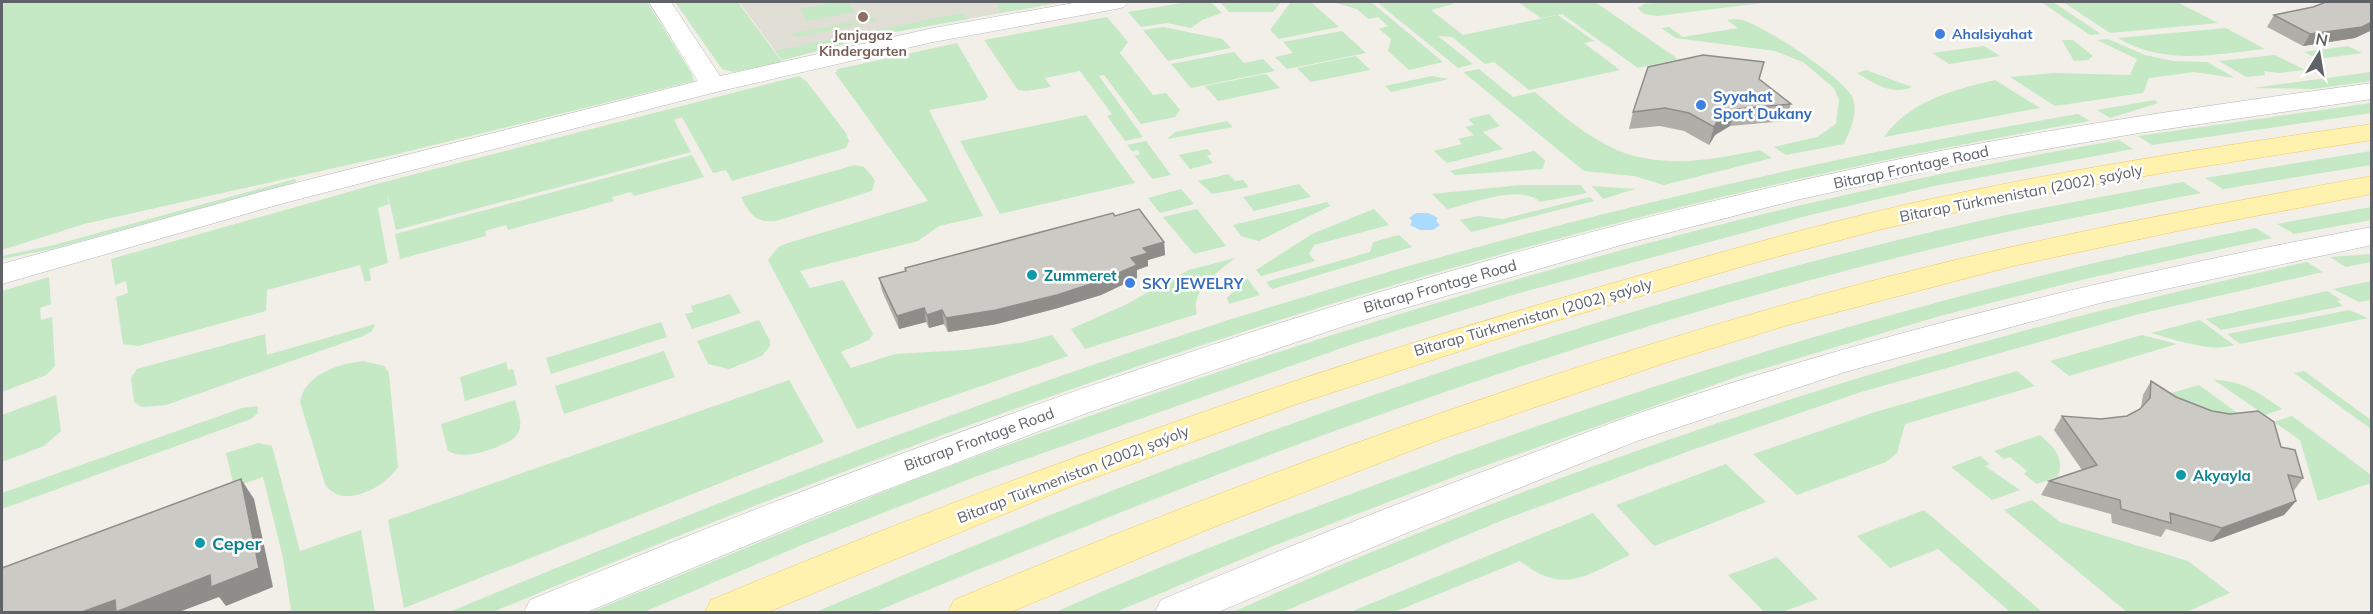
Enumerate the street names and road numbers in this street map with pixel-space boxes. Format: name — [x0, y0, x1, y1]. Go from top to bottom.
street label: Bitarap Frontage Road — [1832, 141, 1990, 193]
street label: Bitarap Türkmenistan (2002) şaýoly — [1898, 160, 2144, 226]
street label: Bitarap Frontage Road — [1361, 255, 1519, 317]
street label: Bitarap Türkmenistan (2002) şaýoly — [1412, 274, 1654, 360]
street label: Bitarap Frontage Road — [901, 403, 1057, 475]
street label: Bitarap Türkmenistan (2002) şaýoly — [954, 421, 1192, 527]

